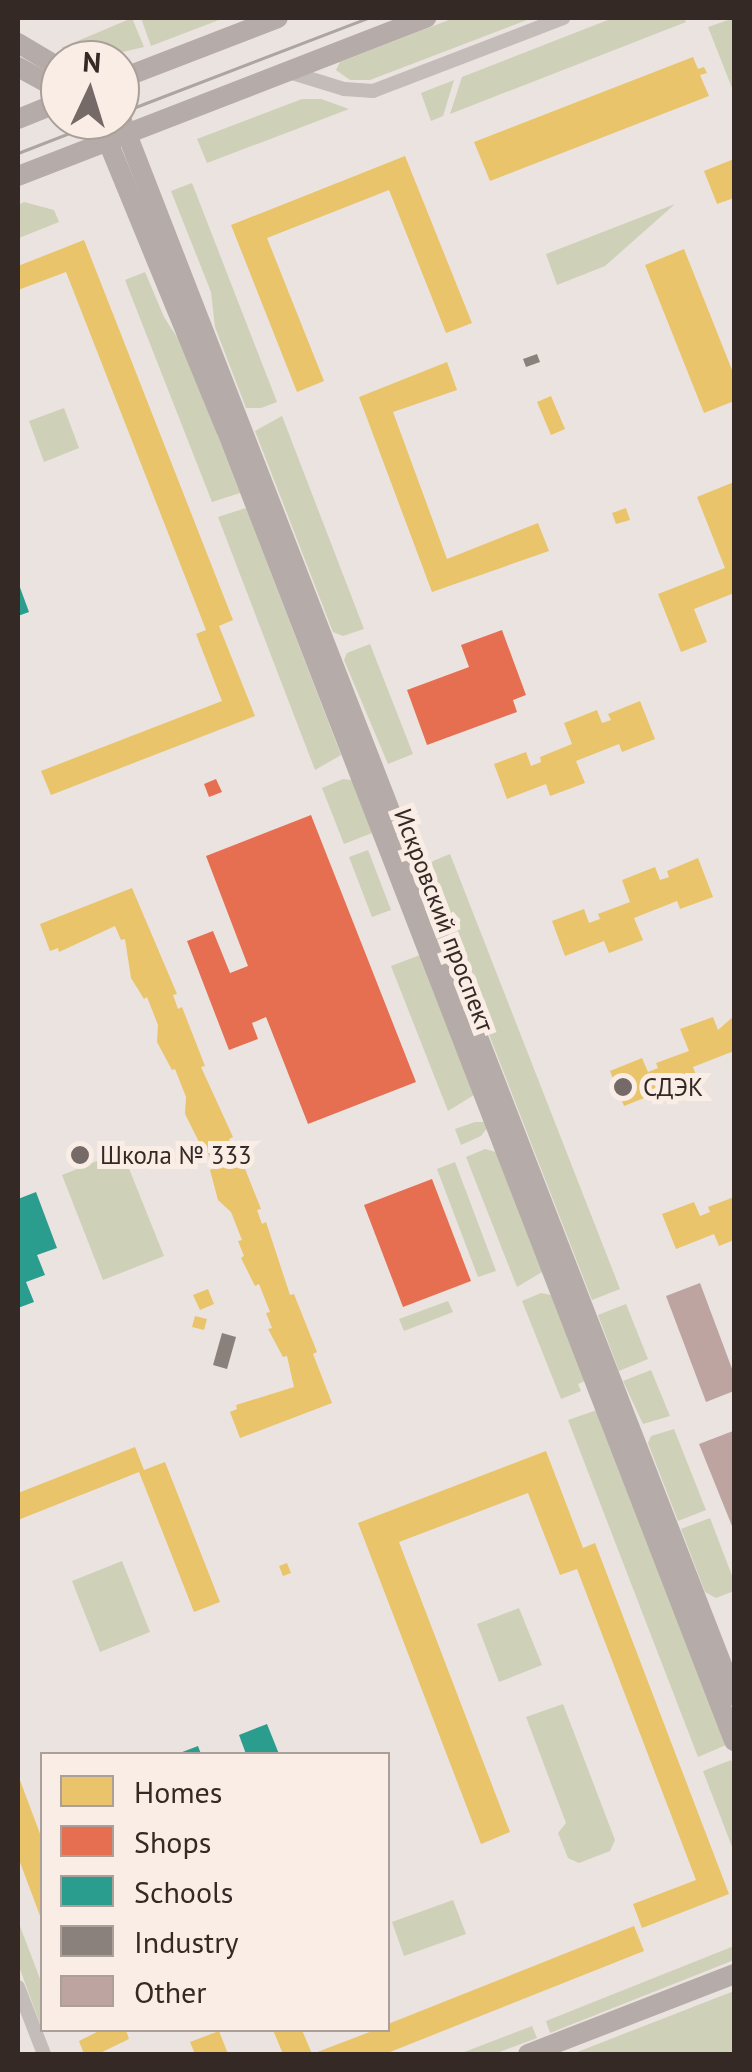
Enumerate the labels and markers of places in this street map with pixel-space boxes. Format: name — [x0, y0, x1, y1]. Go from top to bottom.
place label: СДЭК — [643, 1072, 703, 1102]
marker: СДЭК — [612, 1076, 634, 1098]
place label: Школа № 333 — [100, 1140, 252, 1170]
marker: Школа № 333 — [69, 1144, 91, 1166]

